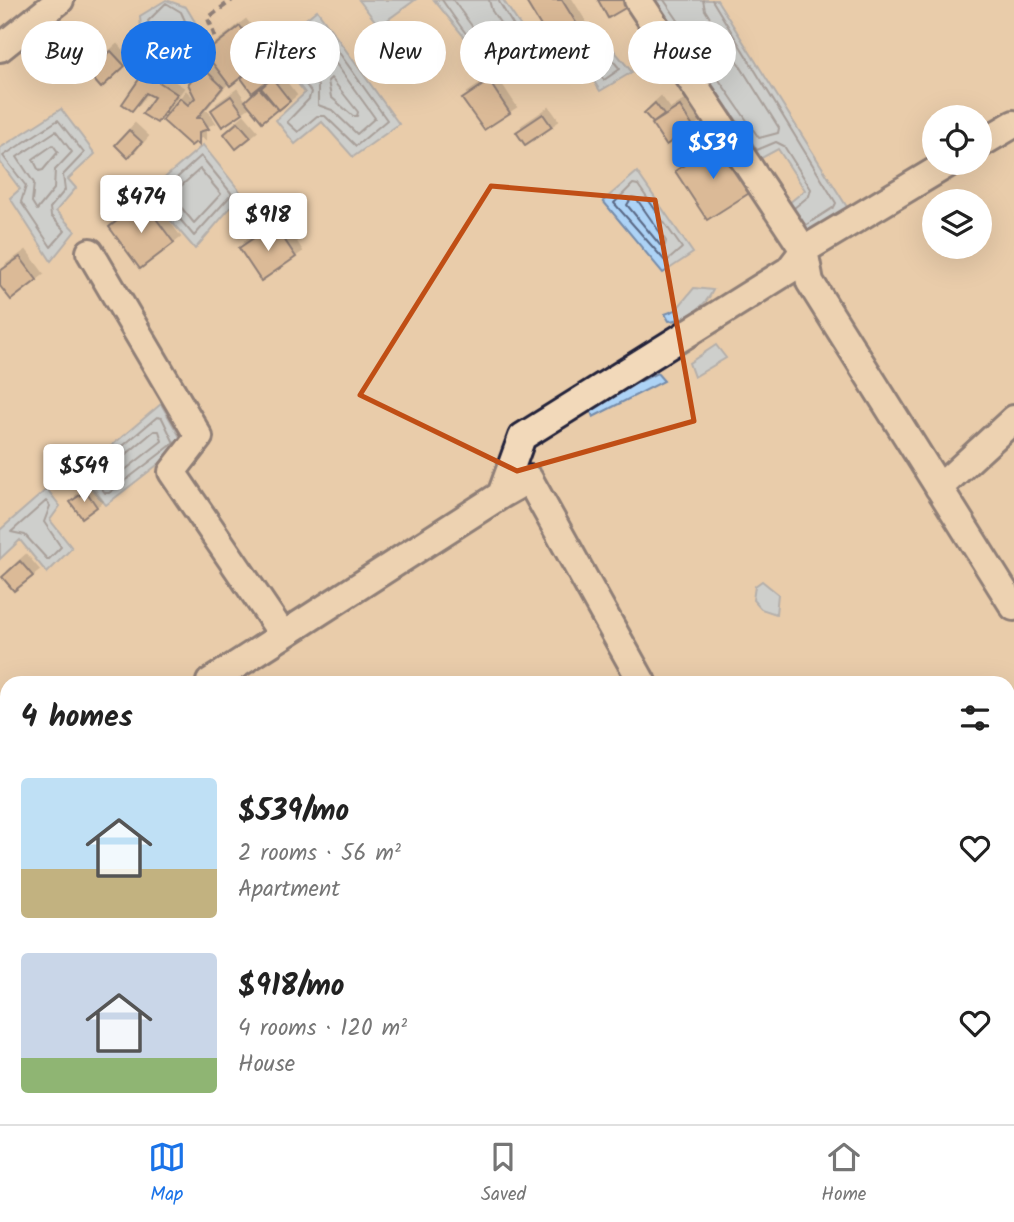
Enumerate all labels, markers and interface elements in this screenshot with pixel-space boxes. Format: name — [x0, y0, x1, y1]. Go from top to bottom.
chip: Buy — [21, 21, 107, 84]
chip: Rent — [121, 21, 216, 84]
chip: Filters — [230, 21, 340, 84]
chip: New — [354, 21, 446, 84]
chip: Apartment — [460, 21, 614, 84]
chip: House — [628, 21, 736, 84]
map controls — [922, 105, 992, 259]
button: locate — [922, 105, 992, 175]
pin: $539 — [672, 122, 754, 181]
text: $539 — [688, 126, 738, 162]
pin: $474 — [100, 176, 182, 235]
text: $474 — [116, 180, 166, 216]
button: layers — [922, 189, 992, 259]
pin: $918 — [227, 194, 309, 253]
text: $918 — [245, 198, 291, 234]
pin: $549 — [43, 444, 125, 504]
text: $549 — [59, 449, 109, 485]
text: 4 homes — [21, 694, 133, 742]
icon: filters — [956, 699, 994, 737]
text: $539/mo — [238, 788, 349, 836]
icon: home — [77, 806, 161, 890]
icon: heart — [956, 829, 994, 867]
text: 2 rooms · 56 m² — [238, 836, 401, 872]
text: Apartment — [238, 872, 340, 908]
text: $918/mo — [238, 963, 344, 1011]
icon: home — [77, 981, 161, 1065]
icon: heart — [956, 1004, 994, 1042]
text: 4 rooms · 120 m² — [238, 1011, 407, 1047]
text: House — [238, 1047, 295, 1083]
tab: Map — [148, 1138, 186, 1210]
tab: Saved — [481, 1138, 526, 1210]
tab: Home — [821, 1138, 866, 1210]

